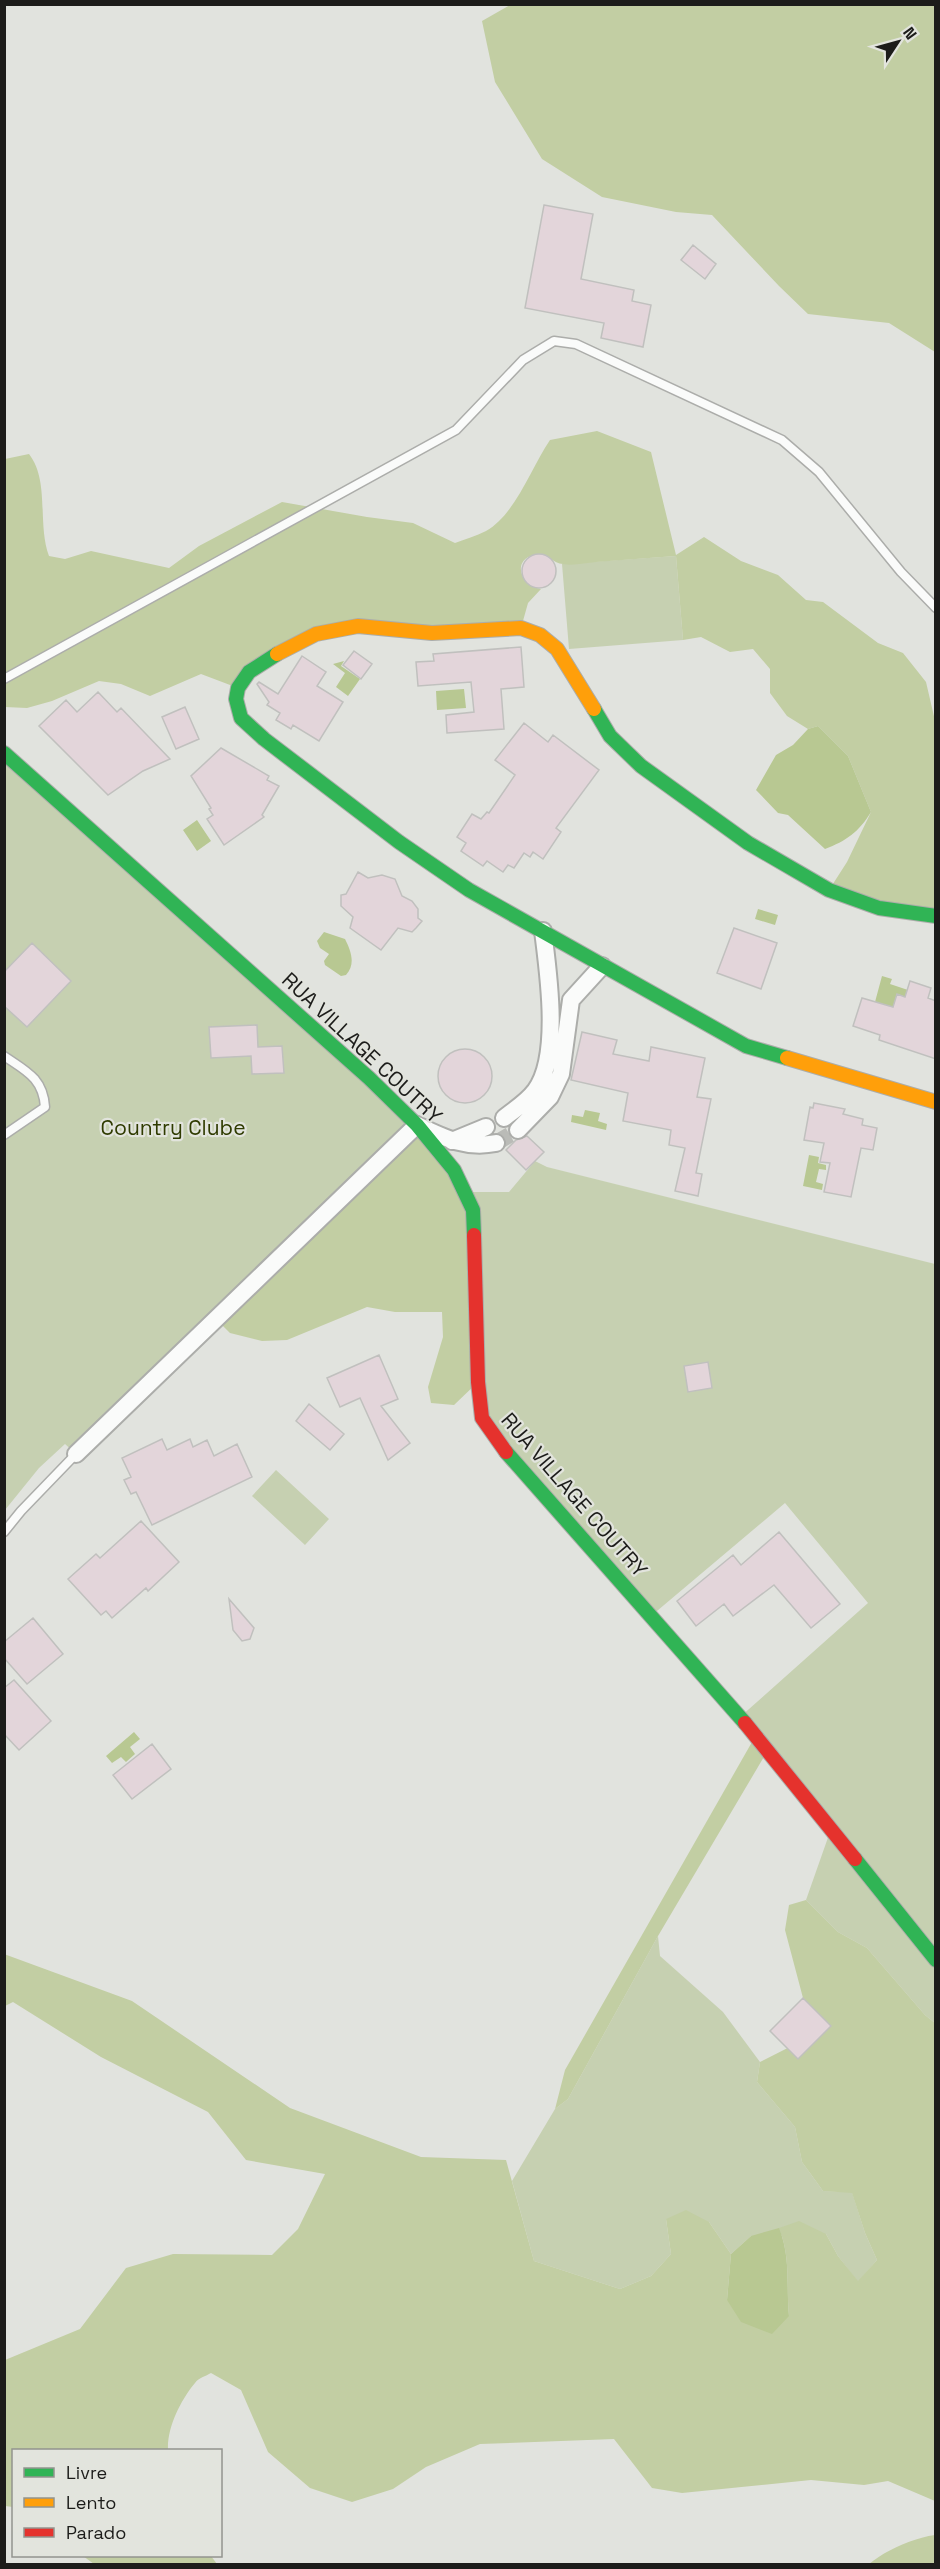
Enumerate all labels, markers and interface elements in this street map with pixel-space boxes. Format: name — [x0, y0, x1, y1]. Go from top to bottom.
north arrow — [868, 12, 928, 72]
text: N — [898, 23, 921, 44]
street label: RUA VILLAGE COUTRY — [276, 966, 448, 1129]
park label: Country Clube — [100, 1114, 246, 1141]
street label: RUA VILLAGE COUTRY — [495, 1407, 654, 1583]
legend — [12, 2449, 222, 2557]
text: Livre — [66, 2461, 107, 2484]
text: Lento — [66, 2491, 116, 2514]
text: Parado — [66, 2521, 126, 2544]

